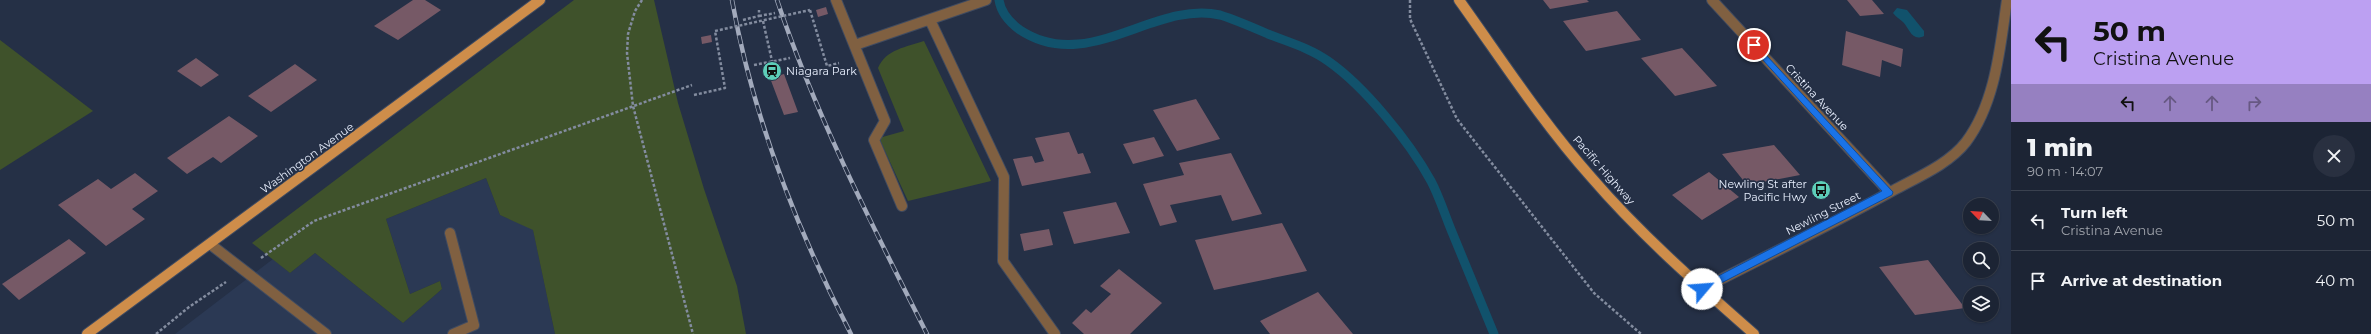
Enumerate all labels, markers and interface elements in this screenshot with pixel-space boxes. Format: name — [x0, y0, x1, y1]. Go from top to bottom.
text: 50 m — [2093, 14, 2166, 48]
icon: left — [2027, 16, 2079, 68]
pin — [1737, 28, 1771, 62]
icon: arrive — [1743, 34, 1765, 56]
text: Cristina Avenue — [2093, 48, 2234, 70]
station icon: Niagara Park — [761, 60, 783, 82]
street label: Cristina Avenue — [1782, 61, 1852, 134]
place label: Niagara Park — [786, 64, 857, 78]
icon: left — [2117, 92, 2139, 114]
icon: ahead — [2159, 92, 2181, 114]
icon: ahead — [2201, 92, 2223, 114]
icon: right — [2243, 92, 2265, 114]
street label: Washington Avenue — [258, 119, 357, 197]
street label: Pacific Highway — [1570, 132, 1638, 208]
text: 1 min — [2027, 133, 2093, 162]
button: close — [2313, 135, 2355, 177]
text: 90 m · 14:07 — [2027, 163, 2103, 179]
place label: Newling St after Pacific Hwy — [1718, 177, 1807, 204]
bus stop icon: Newling St after Pacific Hwy — [1810, 179, 1832, 201]
street label: Newling Street — [1783, 188, 1863, 238]
north arrow — [1963, 198, 1999, 234]
map controls — [1963, 198, 1999, 322]
text: Turn left — [2061, 203, 2128, 222]
icon: left — [2027, 210, 2049, 232]
text: 50 m — [2317, 211, 2355, 230]
text: Cristina Avenue — [2061, 222, 2163, 238]
button: search — [1963, 242, 1999, 278]
position arrow — [1681, 268, 1723, 310]
icon: arrive — [2027, 270, 2049, 292]
text: Arrive at destination — [2061, 271, 2222, 290]
text: 40 m — [2315, 271, 2355, 290]
button: layers — [1963, 286, 1999, 322]

